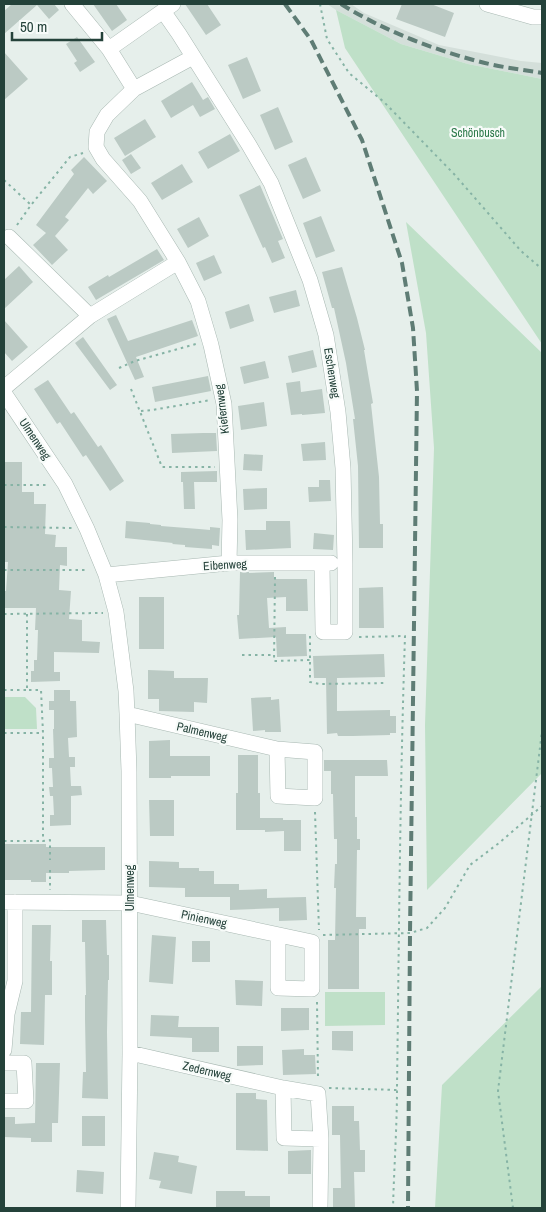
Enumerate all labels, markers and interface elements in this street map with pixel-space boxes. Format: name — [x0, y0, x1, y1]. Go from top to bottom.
scale bar — [12, 10, 102, 42]
text: 50 m — [20, 16, 47, 37]
park label: Schönbusch — [451, 125, 505, 141]
street label: Eschenweg — [320, 347, 344, 400]
street label: Kiefernweg — [211, 383, 233, 435]
street label: Ulmenweg — [15, 415, 55, 463]
street label: Eibenweg — [203, 556, 248, 574]
street label: Palmenweg — [175, 718, 229, 746]
street label: Ulmenweg — [122, 864, 138, 911]
street label: Pinienweg — [180, 906, 229, 932]
street label: Zedernweg — [181, 1058, 233, 1084]

